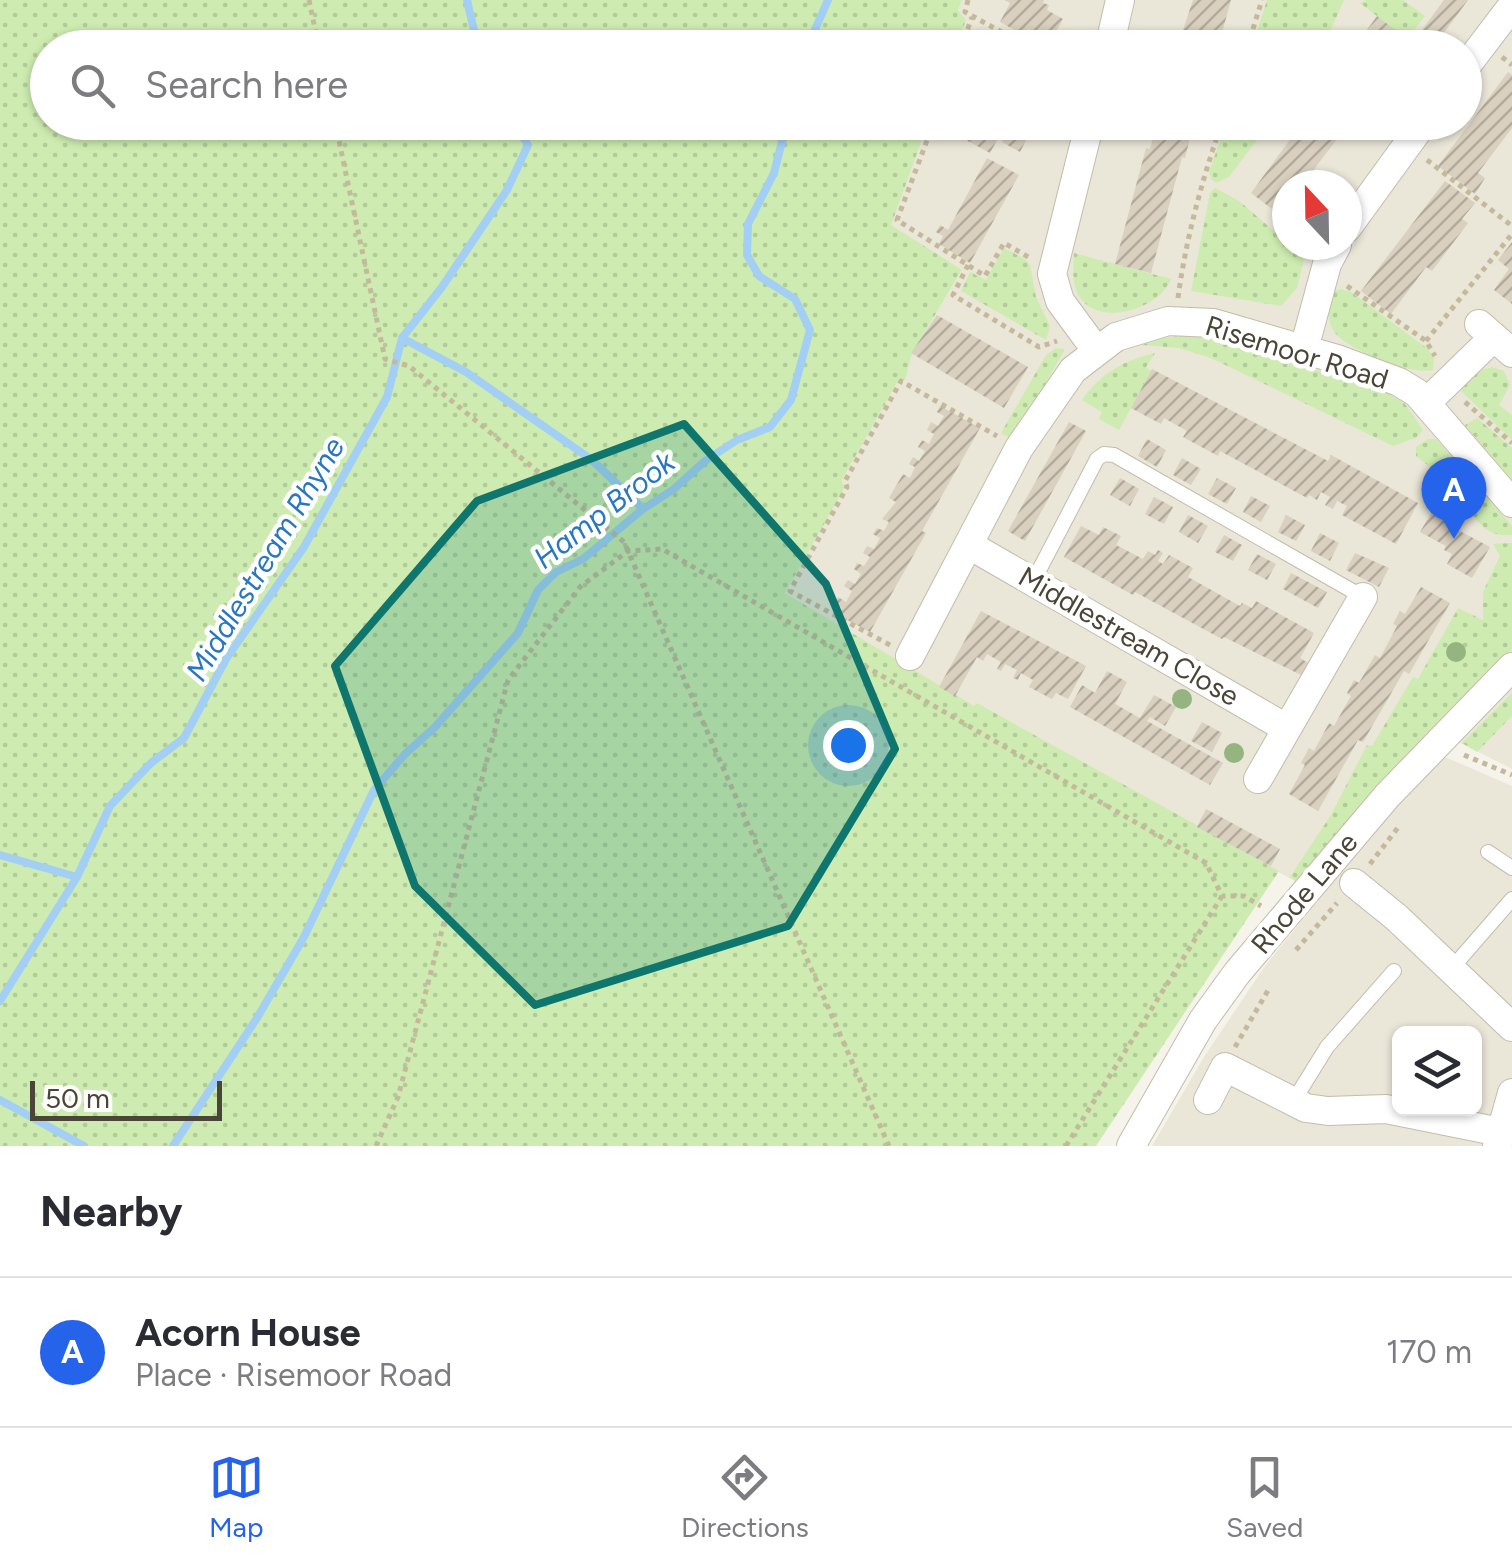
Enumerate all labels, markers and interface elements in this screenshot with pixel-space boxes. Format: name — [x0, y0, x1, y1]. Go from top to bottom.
search box — [30, 30, 1482, 140]
icon: search — [65, 58, 120, 113]
text: Search here — [145, 62, 348, 108]
north arrow — [1272, 170, 1362, 260]
street label: Risemoor Road — [1201, 308, 1393, 396]
water label: Middlestream Rhyne — [178, 430, 352, 688]
water label: Hamp Brook — [526, 443, 683, 577]
pin: A — [1422, 456, 1486, 539]
street label: Middlestream Close — [1013, 559, 1245, 713]
your location — [823, 720, 874, 771]
street label: Rhode Lane — [1243, 825, 1365, 961]
map controls — [1392, 1026, 1482, 1116]
button: layers — [1392, 1026, 1482, 1116]
scale bar — [30, 1076, 222, 1120]
text: 50 m — [45, 1081, 110, 1115]
text: Nearby — [40, 1186, 182, 1237]
text: Acorn House — [135, 1310, 361, 1356]
text: A — [61, 1333, 84, 1371]
text: 170 m — [1386, 1333, 1472, 1371]
text: Place · Risemoor Road — [135, 1356, 452, 1394]
tab: Map — [209, 1450, 264, 1544]
tab: Directions — [681, 1450, 809, 1544]
tab: Saved — [1226, 1450, 1303, 1544]

